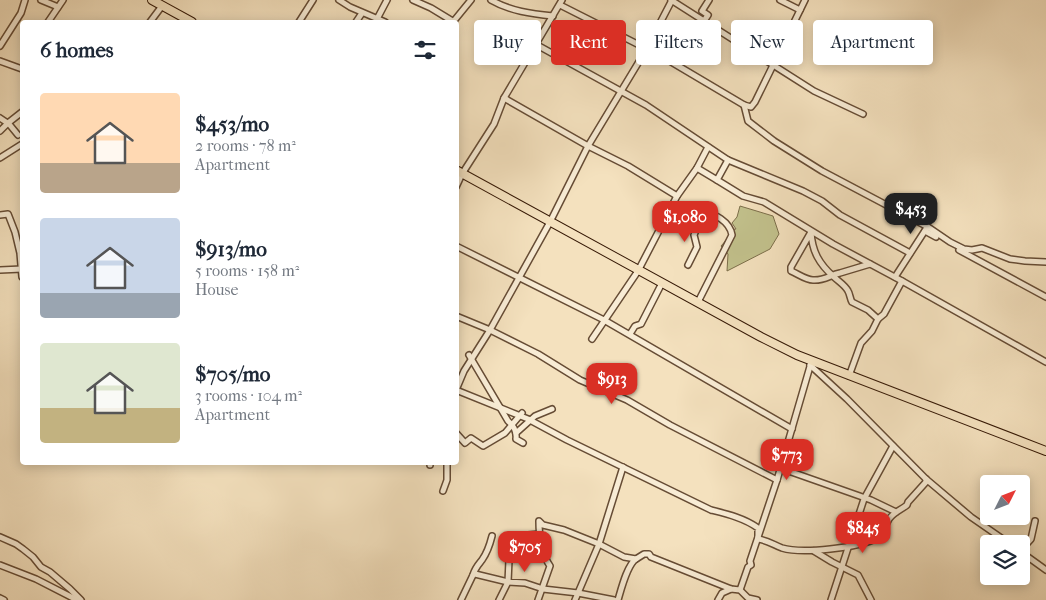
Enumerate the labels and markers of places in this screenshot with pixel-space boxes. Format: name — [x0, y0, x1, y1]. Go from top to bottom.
pin: $453 — [881, 192, 941, 235]
pin: $1,080 — [644, 200, 726, 243]
pin: $913 — [582, 362, 642, 405]
pin: $773 — [757, 438, 817, 481]
pin: $845 — [833, 512, 893, 554]
pin: $705 — [495, 530, 555, 573]

